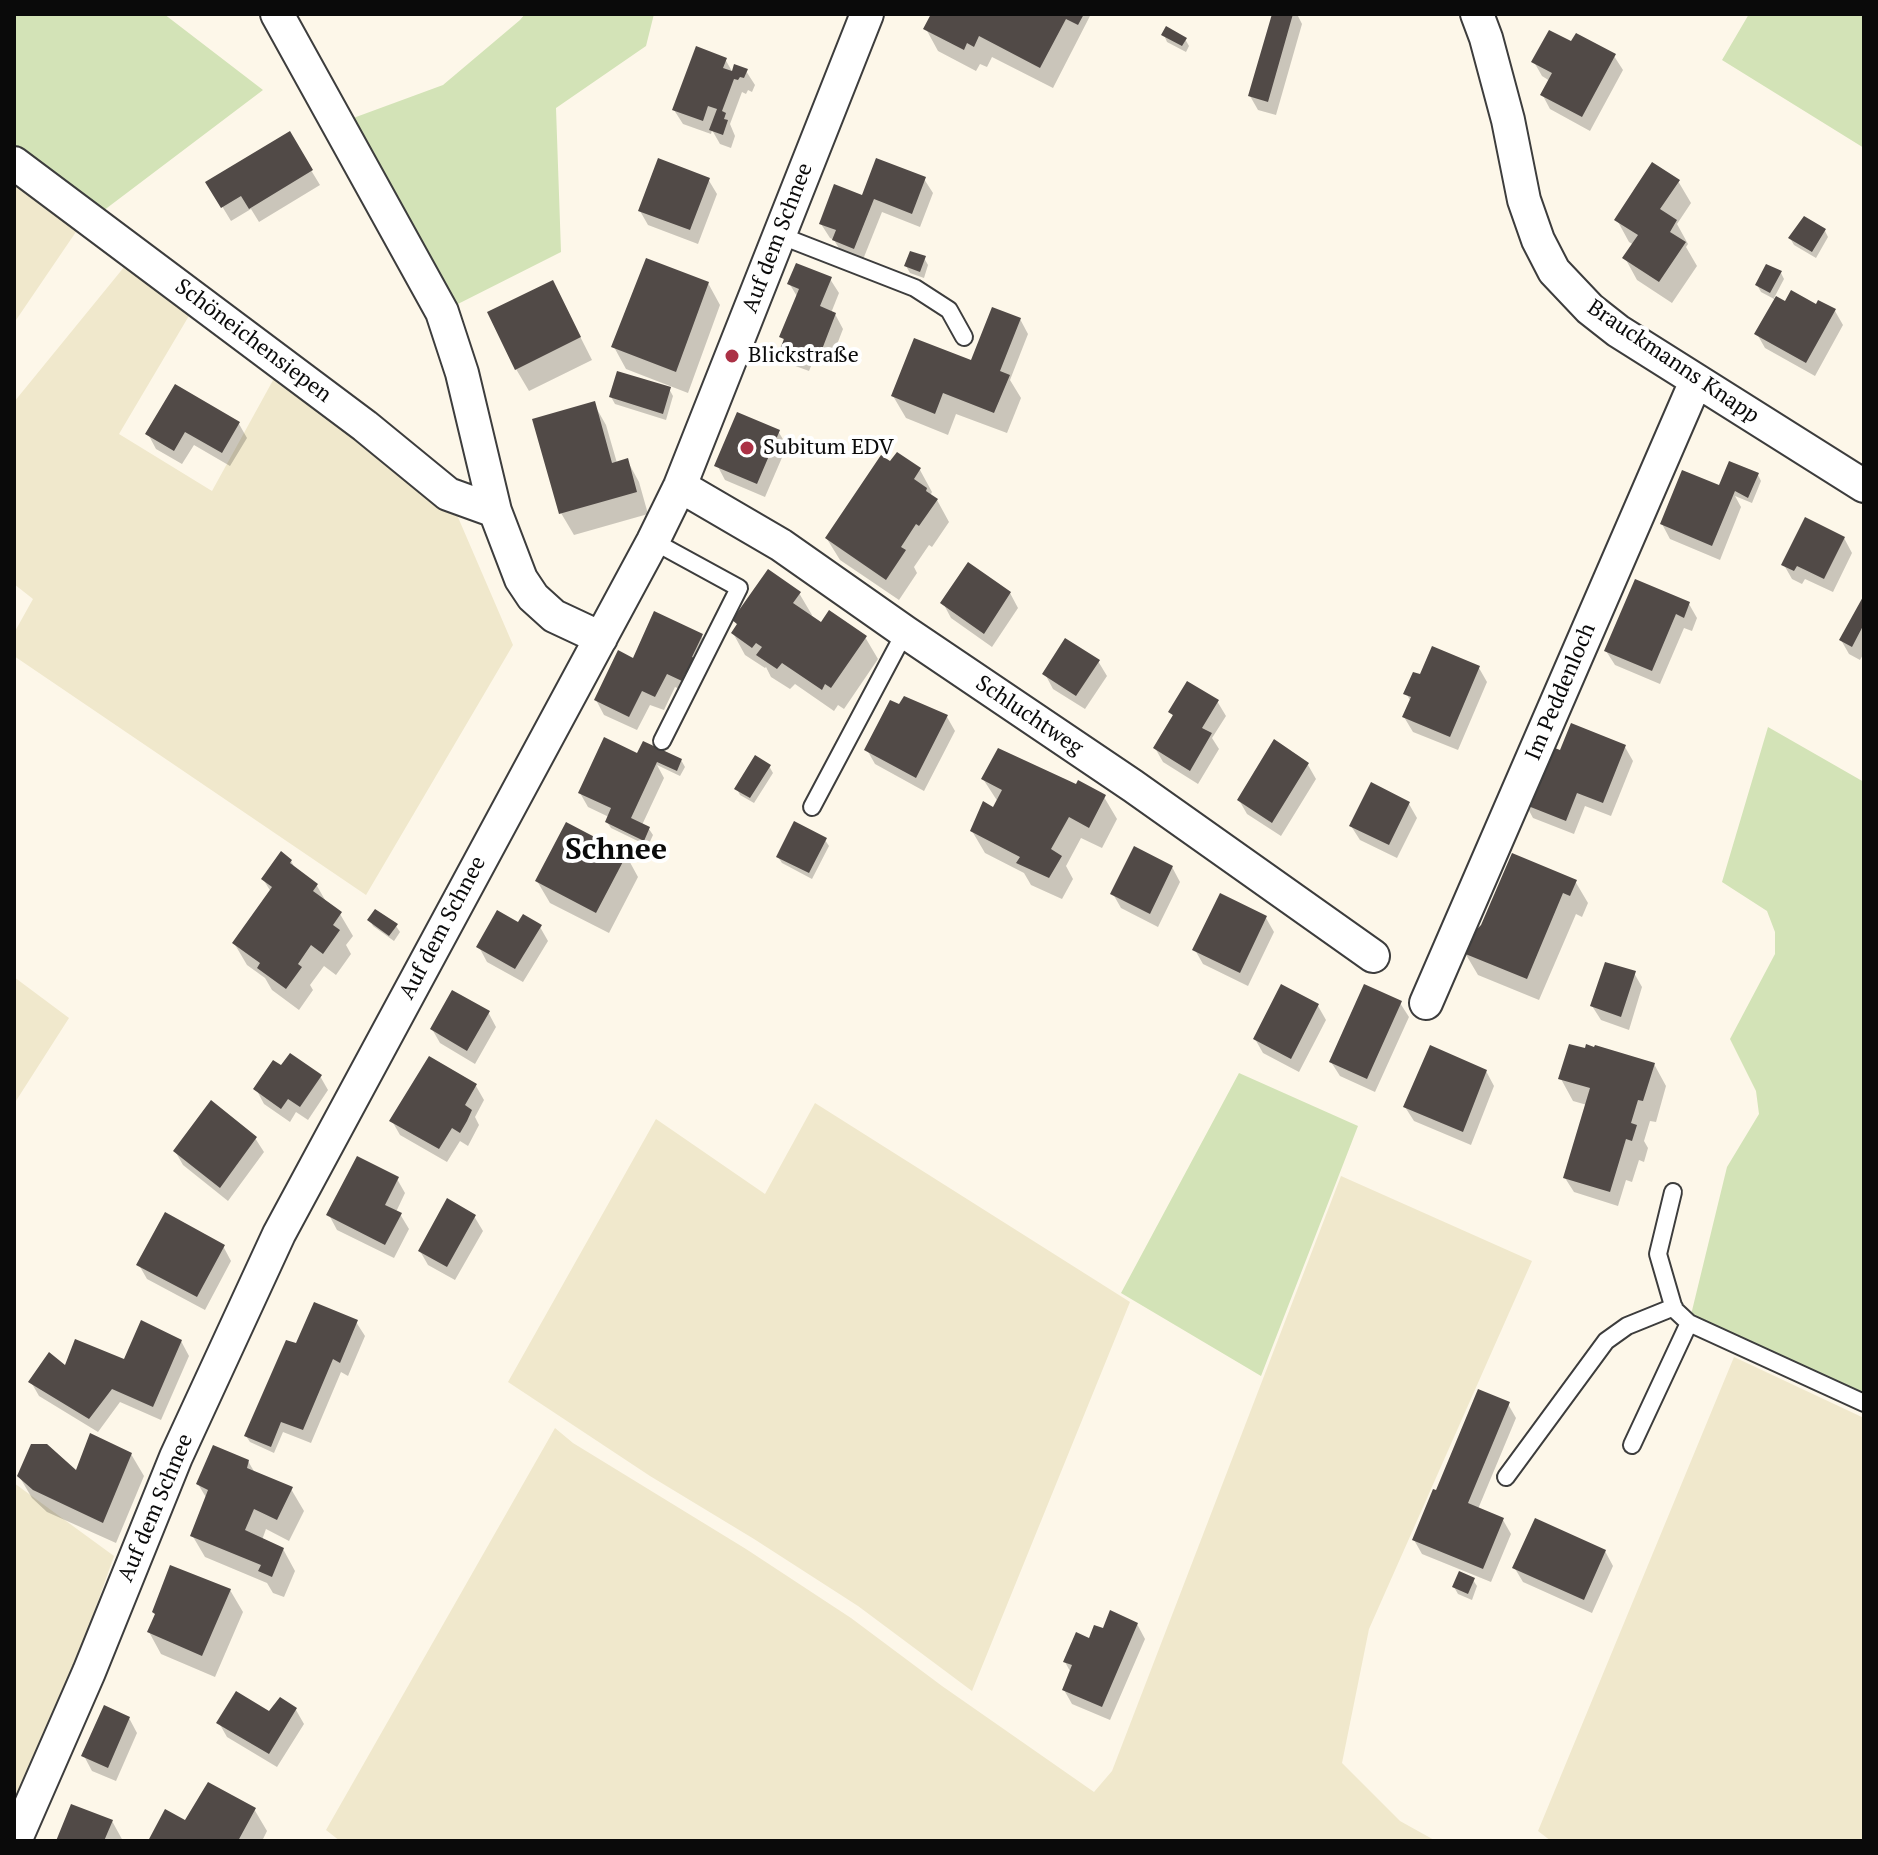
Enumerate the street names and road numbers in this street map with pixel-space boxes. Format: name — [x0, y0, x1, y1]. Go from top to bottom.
street label: Auf dem Schnee — [737, 159, 819, 317]
street label: Schöneichensiepen — [170, 274, 336, 408]
street label: Brauckmanns Knapp — [1582, 295, 1764, 429]
street label: Im Peddenloch — [1520, 620, 1602, 764]
street label: Schluchtweg — [970, 670, 1088, 762]
street label: Auf dem Schnee — [394, 852, 492, 1004]
street label: Auf dem Schnee — [113, 1430, 199, 1586]

